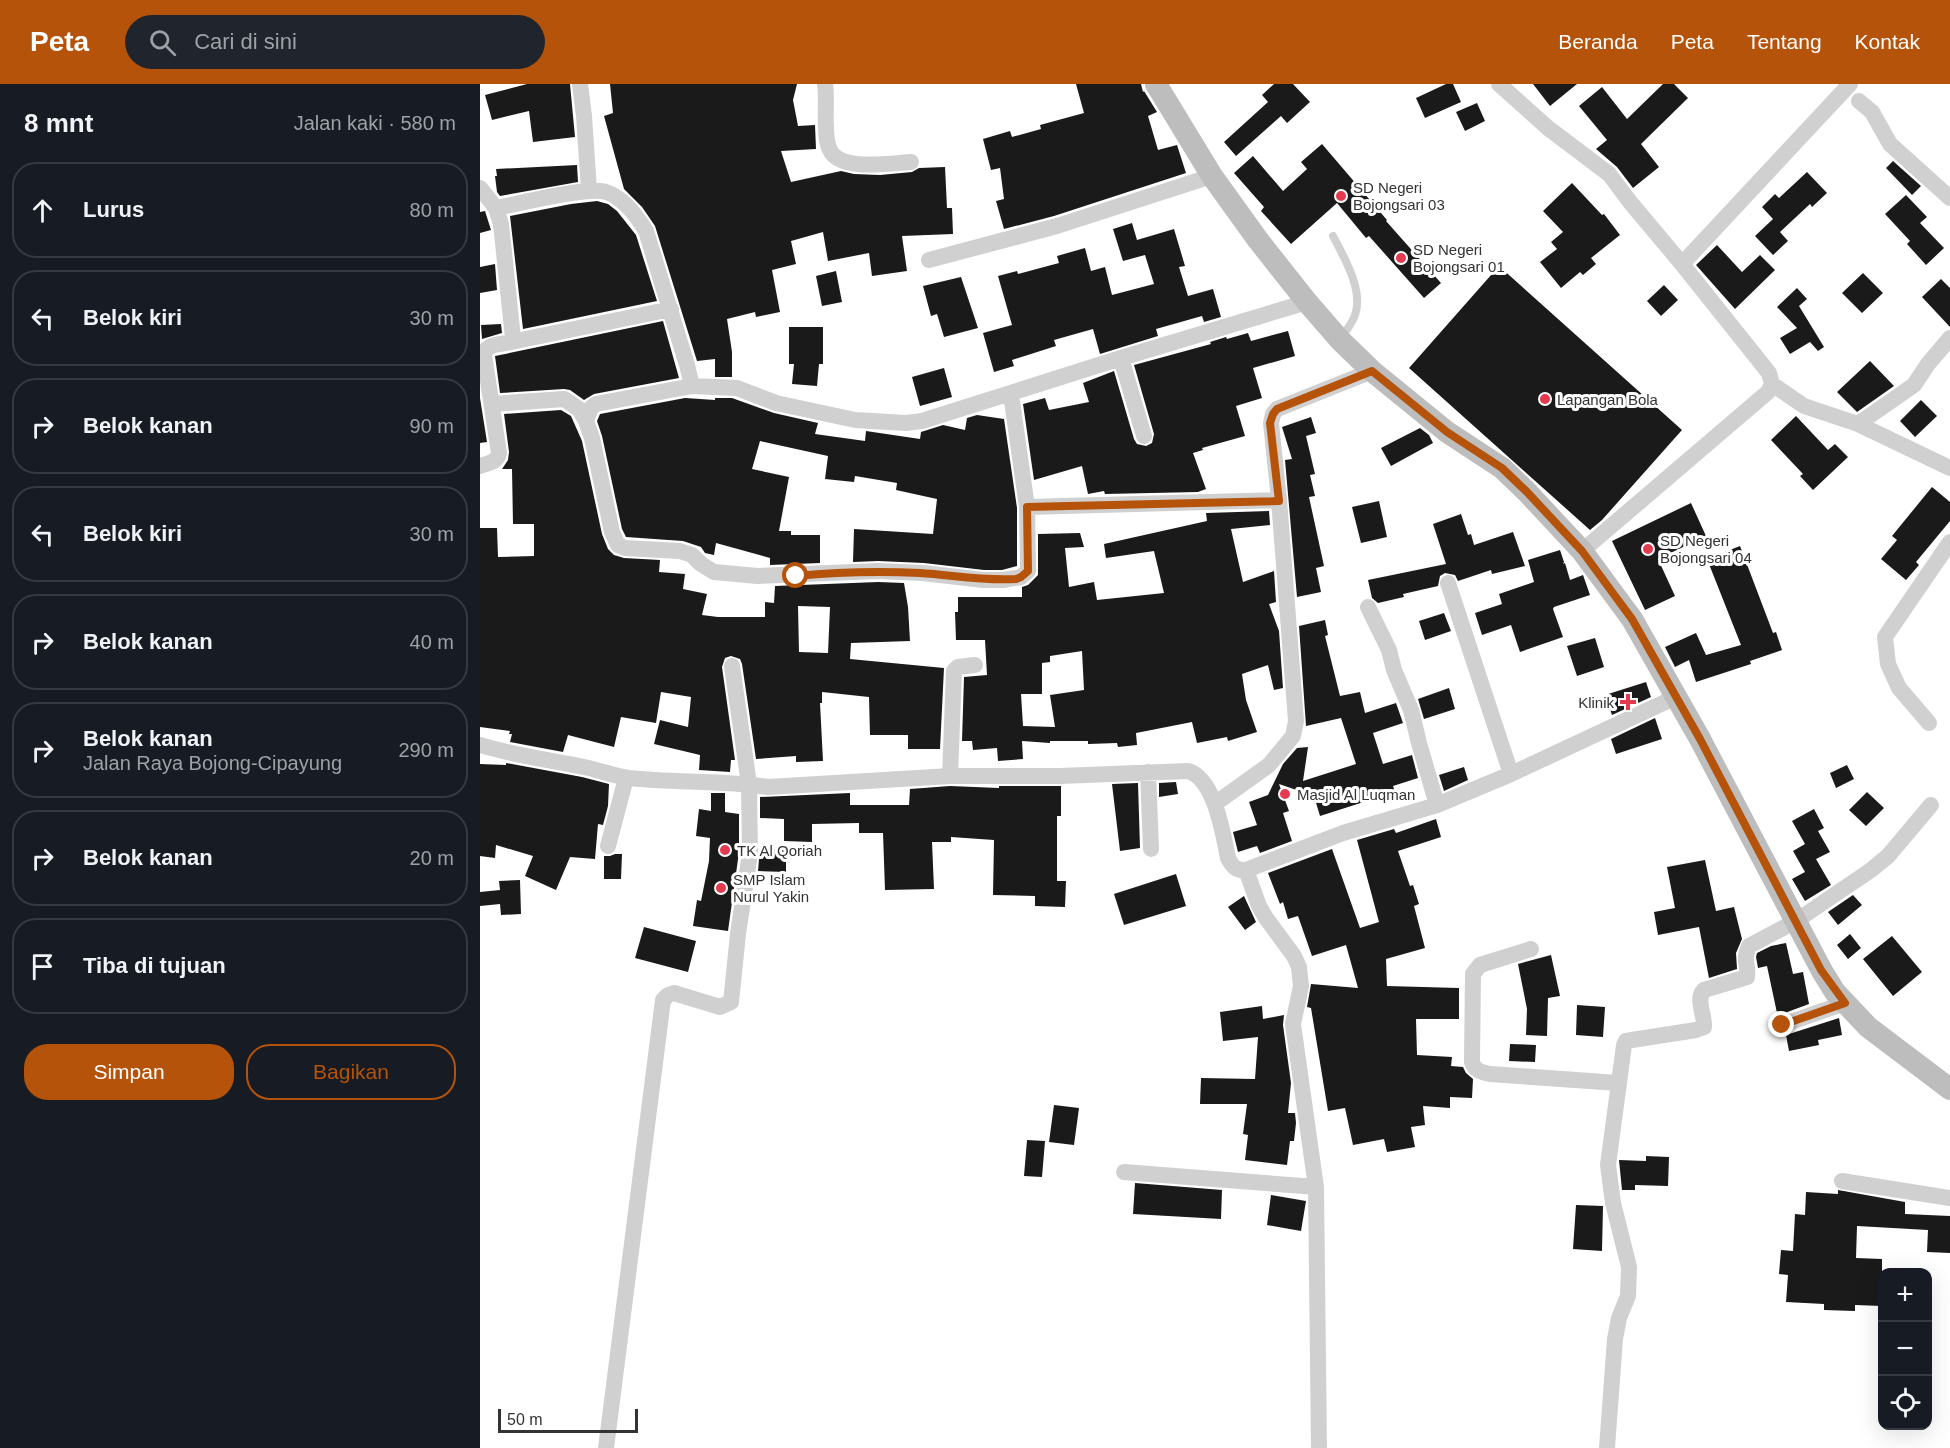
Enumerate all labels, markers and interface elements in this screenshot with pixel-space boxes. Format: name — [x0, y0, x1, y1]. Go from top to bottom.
search box — [125, 15, 545, 69]
text: Peta — [30, 26, 89, 57]
icon: search — [146, 26, 179, 59]
text: Cari di sini — [194, 29, 297, 54]
text: Beranda — [1558, 30, 1638, 53]
text: Peta — [1671, 30, 1714, 53]
text: Tentang — [1747, 30, 1822, 53]
text: Kontak — [1855, 30, 1920, 53]
text: 8 mnt — [24, 108, 93, 138]
text: Jalan kaki · 580 m — [294, 112, 456, 134]
place label: SD Negeri Bojongsari 03 — [1353, 179, 1445, 213]
marker: SD Negeri Bojongsari 03 — [1334, 189, 1348, 203]
icon: ahead — [26, 194, 59, 227]
text: Lurus — [83, 197, 144, 222]
text: 80 m — [410, 199, 454, 221]
place label: SD Negeri Bojongsari 01 — [1413, 241, 1505, 275]
marker: SD Negeri Bojongsari 01 — [1394, 251, 1408, 265]
icon: left — [26, 302, 59, 335]
text: Belok kiri — [83, 305, 182, 330]
text: 30 m — [410, 307, 454, 329]
place label: Lapangan Bola — [1557, 391, 1659, 408]
marker: Lapangan Bola — [1538, 392, 1552, 406]
icon: right — [26, 410, 59, 443]
text: Belok kanan — [83, 413, 213, 438]
text: 90 m — [410, 415, 454, 437]
icon: left — [26, 518, 59, 551]
text: Belok kiri — [83, 521, 182, 546]
text: 30 m — [410, 523, 454, 545]
place label: SD Negeri Bojongsari 04 — [1660, 532, 1752, 566]
marker: SD Negeri Bojongsari 04 — [1641, 542, 1655, 556]
route start — [782, 562, 808, 588]
icon: right — [26, 626, 59, 659]
text: Belok kanan — [83, 629, 213, 654]
text: 40 m — [410, 631, 454, 653]
marker: Klinik — [1619, 693, 1637, 711]
place label: Klinik — [1578, 694, 1614, 711]
text: Belok kanan — [83, 726, 213, 751]
icon: right — [26, 734, 59, 767]
text: 290 m — [398, 739, 454, 761]
text: Jalan Raya Bojong-Cipayung — [83, 752, 342, 774]
place label: Masjid Al Luqman — [1297, 786, 1415, 803]
marker: Masjid Al Luqman — [1278, 787, 1292, 801]
icon: right — [26, 842, 59, 875]
place label: TK Al Qoriah — [737, 842, 822, 859]
marker: TK Al Qoriah — [718, 843, 732, 857]
text: Belok kanan — [83, 845, 213, 870]
text: 20 m — [410, 847, 454, 869]
place label: SMP Islam Nurul Yakin — [733, 871, 809, 905]
marker: SMP Islam Nurul Yakin — [714, 881, 728, 895]
icon: arrive — [26, 950, 59, 983]
text: Tiba di tujuan — [83, 953, 226, 978]
route end — [1768, 1011, 1794, 1037]
button: Simpan — [24, 1044, 234, 1100]
button: Bagikan — [246, 1044, 456, 1100]
map controls — [1878, 1268, 1932, 1430]
button: + — [1878, 1268, 1932, 1322]
button: − — [1878, 1322, 1932, 1376]
button: locate — [1878, 1376, 1932, 1430]
scale bar — [498, 1406, 638, 1434]
text: 50 m — [507, 1411, 543, 1428]

